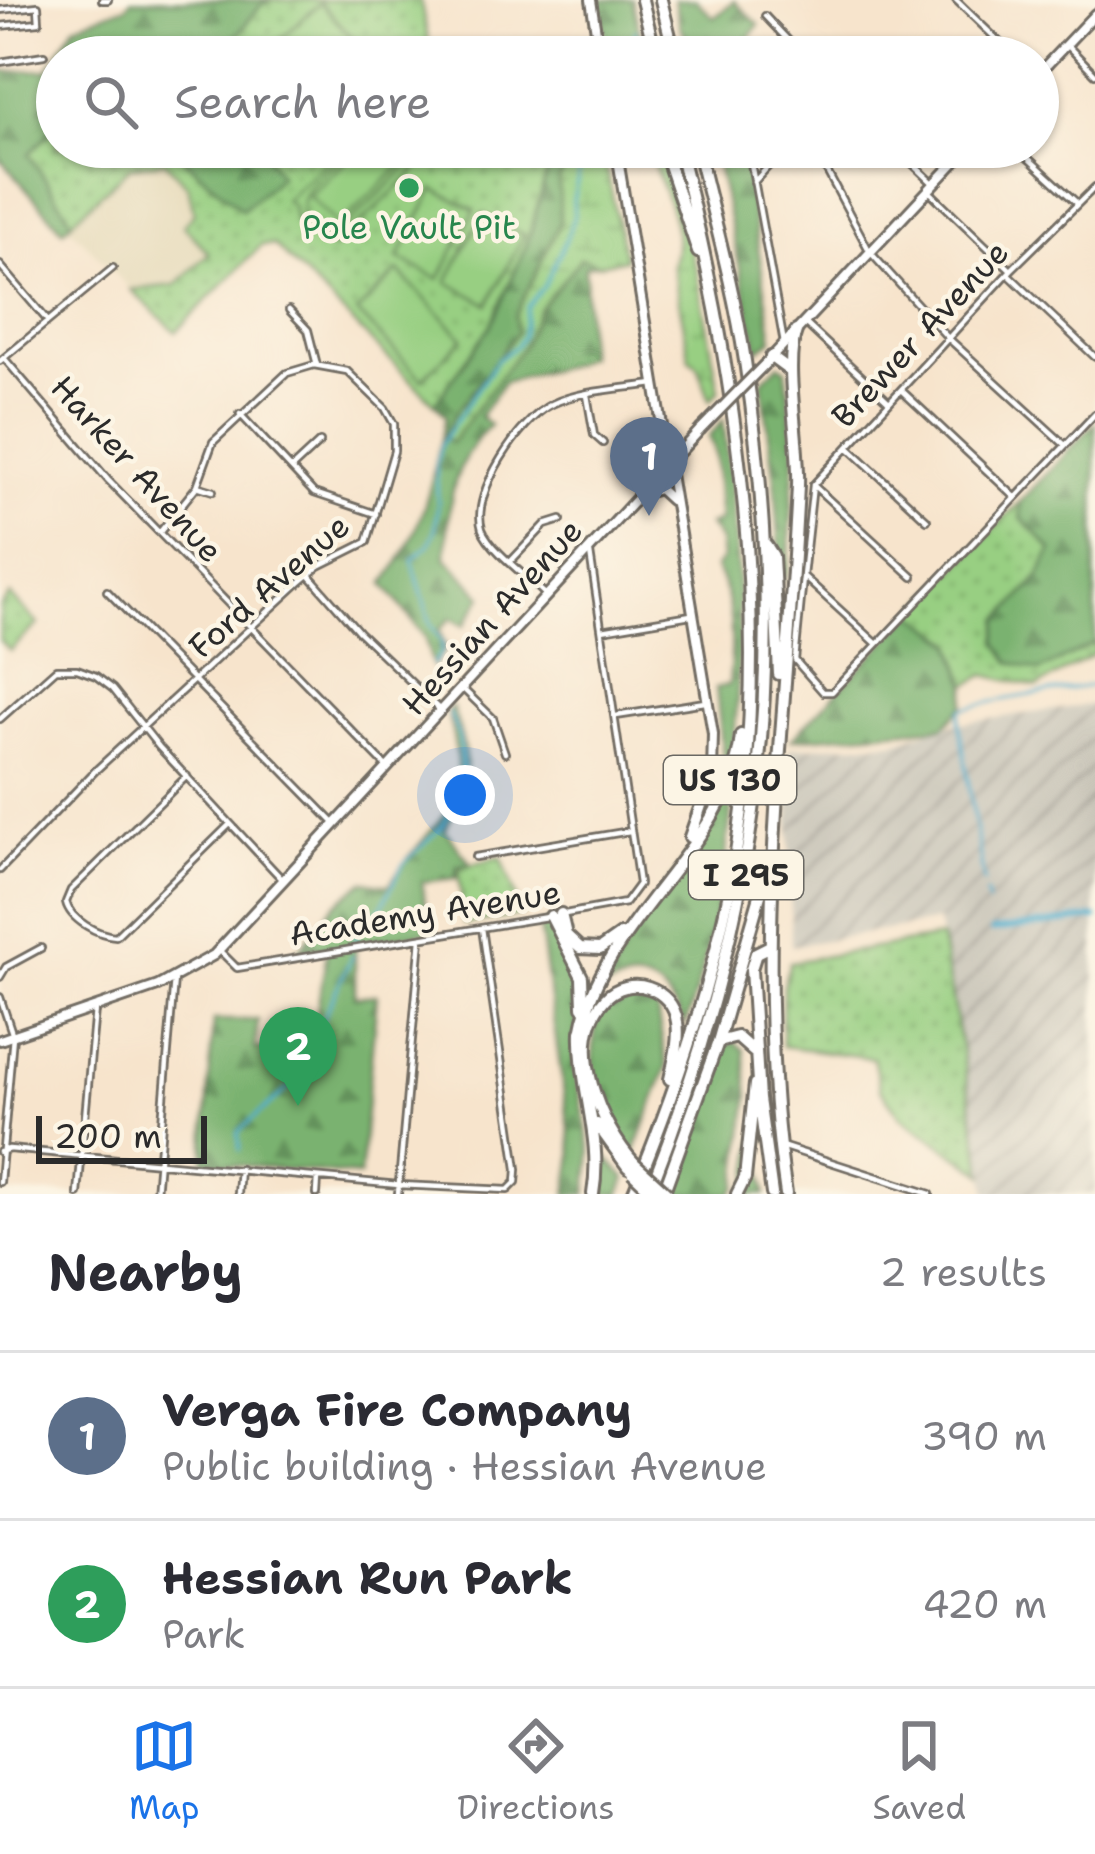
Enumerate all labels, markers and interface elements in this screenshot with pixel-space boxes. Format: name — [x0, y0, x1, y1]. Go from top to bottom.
search box — [36, 36, 1059, 168]
icon: search — [78, 69, 144, 135]
text: Search here — [174, 72, 431, 132]
marker: Pole Vault Pit — [396, 175, 422, 201]
place label: Pole Vault Pit — [302, 205, 516, 250]
street label: Brewer Avenue — [821, 231, 1019, 437]
street label: Harker Avenue — [41, 366, 233, 572]
pin: 1 — [610, 417, 688, 516]
street label: Ford Avenue — [179, 504, 359, 668]
street label: Hessian Avenue — [392, 509, 592, 725]
road number: US 130 — [664, 756, 796, 804]
your location — [435, 765, 495, 825]
road number: I 295 — [689, 851, 803, 899]
street label: Academy Avenue — [286, 869, 564, 957]
pin: 2 — [259, 1007, 337, 1106]
scale bar — [36, 1110, 207, 1163]
text: 200 m — [54, 1114, 162, 1159]
text: Nearby — [48, 1238, 243, 1306]
text: 2 results — [880, 1246, 1047, 1298]
text: Verga Fire Company — [162, 1380, 632, 1440]
text: 1 — [78, 1410, 96, 1462]
text: 390 m — [921, 1410, 1047, 1462]
text: Public building · Hessian Avenue — [162, 1440, 767, 1492]
text: Hessian Run Park — [162, 1548, 573, 1608]
text: 2 — [73, 1578, 101, 1630]
text: 420 m — [922, 1578, 1047, 1630]
text: Park — [162, 1608, 246, 1660]
tab: Map — [129, 1713, 200, 1830]
tab: Directions — [457, 1713, 615, 1830]
tab: Saved — [872, 1713, 966, 1830]

